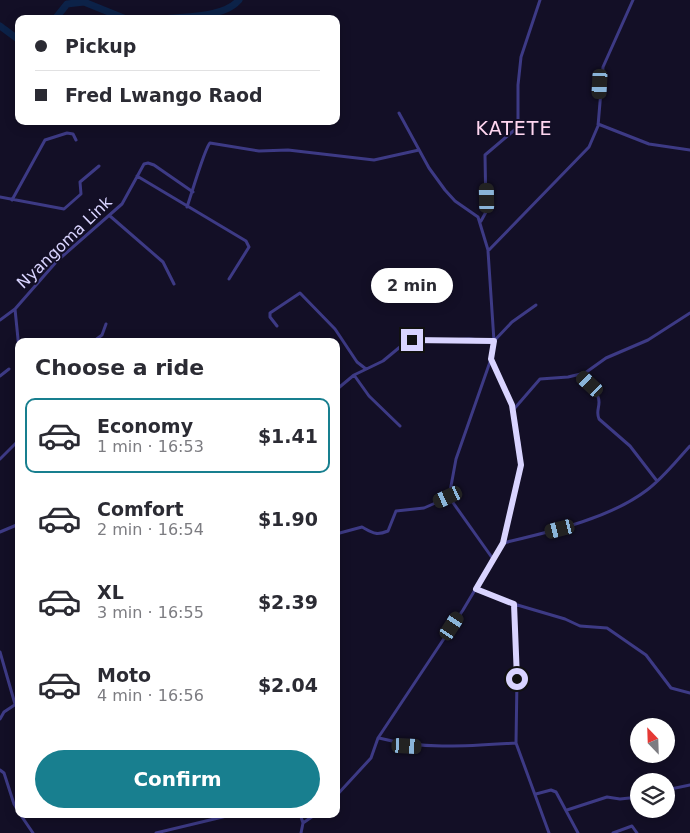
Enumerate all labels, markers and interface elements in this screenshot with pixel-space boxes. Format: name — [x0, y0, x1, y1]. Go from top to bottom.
text: Pickup — [65, 35, 136, 57]
car — [591, 69, 608, 99]
text: Fred Lwango Raod — [65, 84, 263, 106]
district label: KATETE — [476, 117, 552, 139]
car — [479, 183, 494, 213]
street label: Nyangoma Link — [13, 192, 116, 292]
callout: 2 min — [371, 268, 453, 302]
text: 2 min — [387, 276, 437, 295]
route end — [401, 329, 423, 351]
text: Choose a ride — [35, 355, 204, 380]
car — [573, 368, 606, 400]
icon: car — [37, 413, 82, 458]
text: Economy — [97, 415, 193, 437]
text: $1.41 — [258, 425, 318, 447]
text: 1 min · 16:53 — [97, 437, 204, 456]
car — [431, 484, 464, 510]
icon: car — [37, 496, 82, 541]
text: Comfort — [97, 498, 184, 520]
text: $1.90 — [258, 508, 318, 530]
car — [543, 518, 576, 540]
text: 2 min · 16:54 — [97, 520, 204, 539]
icon: car — [37, 579, 82, 624]
text: XL — [97, 581, 124, 603]
text: $2.39 — [258, 591, 318, 613]
text: 3 min · 16:55 — [97, 603, 204, 622]
car — [437, 609, 466, 643]
icon: car — [37, 662, 82, 707]
text: Moto — [97, 664, 151, 686]
route start — [506, 668, 528, 690]
text: $2.04 — [258, 674, 318, 696]
text: 4 min · 16:56 — [97, 686, 204, 705]
north arrow — [630, 718, 675, 762]
map controls — [630, 718, 675, 818]
car — [391, 738, 422, 754]
button: Confirm — [35, 750, 320, 808]
button: layers — [630, 773, 675, 818]

